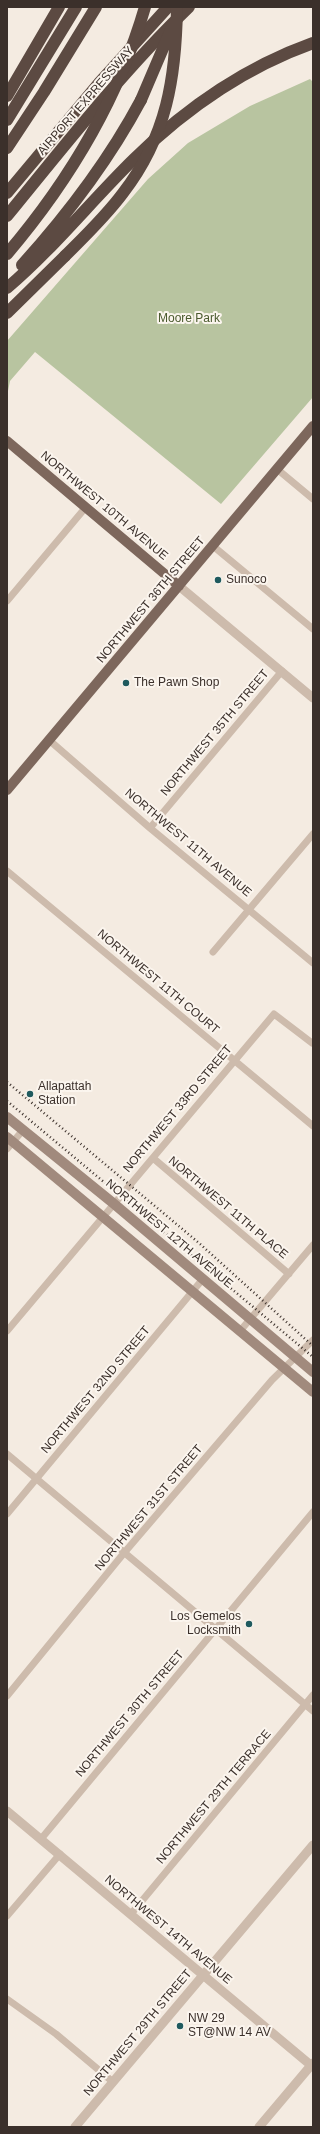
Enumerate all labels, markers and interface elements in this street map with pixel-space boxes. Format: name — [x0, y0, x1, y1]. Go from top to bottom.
street label: AIRPORT EXPRESSWAY — [35, 44, 137, 158]
park label: Moore Park — [158, 312, 220, 326]
street label: NORTHWEST 10TH AVENUE — [37, 449, 171, 563]
street label: NORTHWEST 36TH STREET — [94, 534, 208, 666]
place label: Sunoco — [226, 573, 267, 587]
marker: Sunoco — [213, 575, 223, 585]
street label: NORTHWEST 35TH STREET — [158, 667, 272, 799]
place label: The Pawn Shop — [134, 676, 219, 690]
marker: The Pawn Shop — [121, 678, 131, 688]
street label: NORTHWEST 11TH AVENUE — [122, 786, 254, 900]
street label: NORTHWEST 11TH COURT — [94, 927, 222, 1037]
street label: NORTHWEST 33RD STREET — [120, 1042, 236, 1176]
place label: Allapattah Station — [38, 1080, 91, 1108]
marker: Allapattah Station — [25, 1089, 35, 1099]
street label: NORTHWEST 11TH PLACE — [165, 1154, 291, 1262]
street label: NORTHWEST 12TH AVENUE — [102, 1177, 236, 1291]
street label: NORTHWEST 32ND STREET — [38, 1323, 154, 1457]
street label: NORTHWEST 31ST STREET — [92, 1442, 206, 1574]
place label: Los Gemelos Locksmith — [170, 1610, 241, 1638]
marker: Los Gemelos Locksmith — [244, 1619, 254, 1629]
street label: NORTHWEST 30TH STREET — [73, 1648, 187, 1780]
street label: NORTHWEST 29TH TERRACE — [154, 1727, 274, 1867]
street label: NORTHWEST 14TH AVENUE — [101, 1873, 235, 1987]
street label: NORTHWEST 29TH STREET — [81, 1967, 195, 2099]
place label: NW 29 ST@NW 14 AV — [188, 2012, 271, 2040]
marker: NW 29 ST@NW 14 AV — [175, 2021, 185, 2031]

